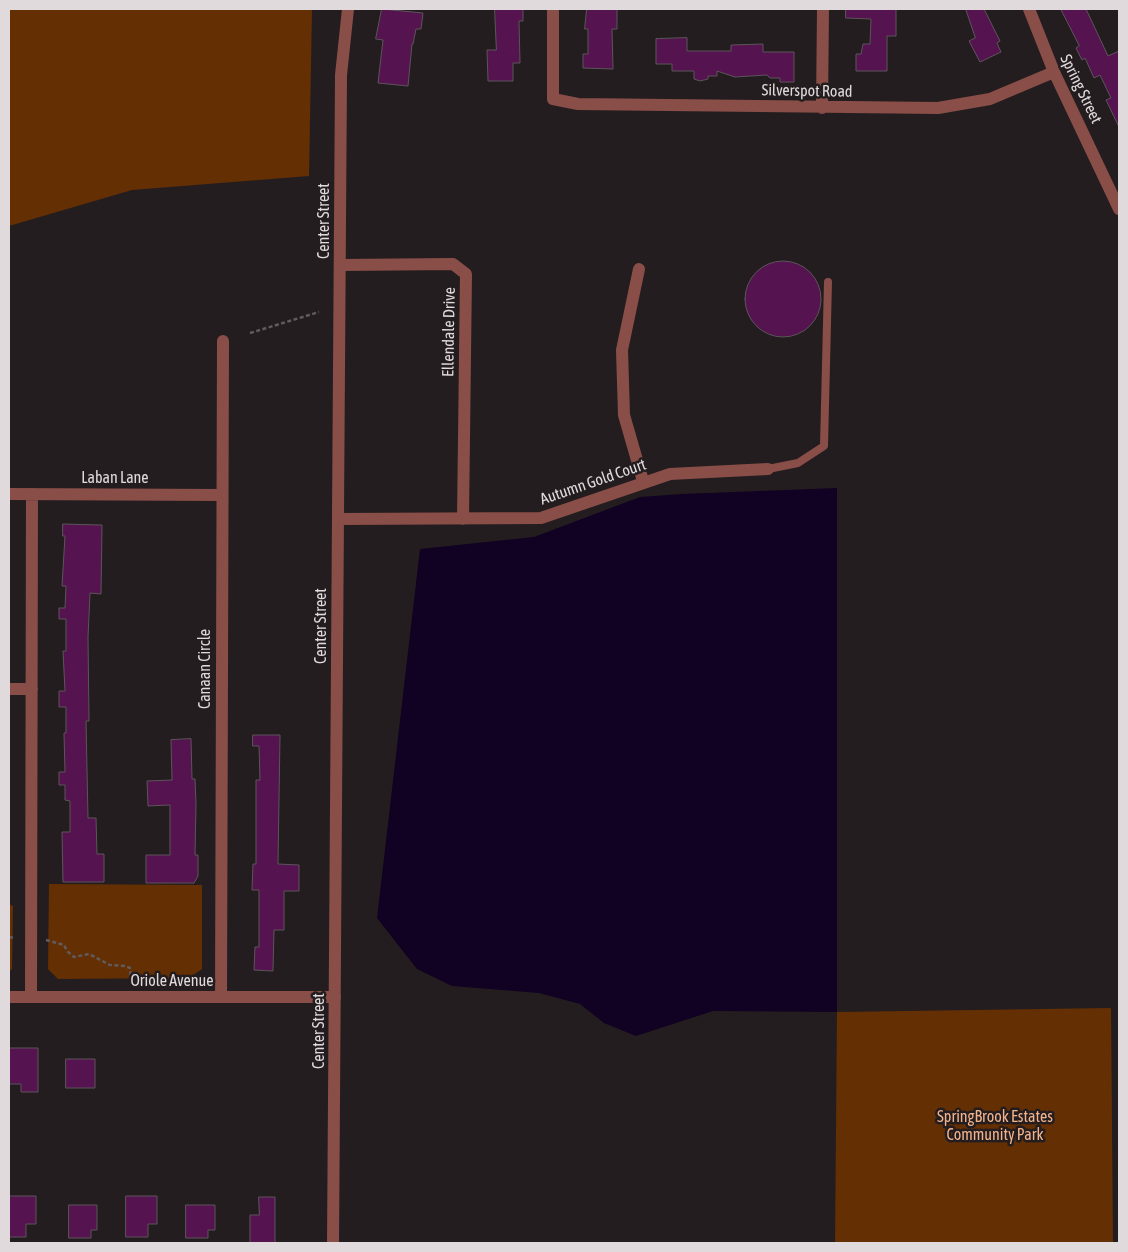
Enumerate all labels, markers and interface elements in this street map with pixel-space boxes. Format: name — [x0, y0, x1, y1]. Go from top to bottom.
street label: Spring Street — [1056, 51, 1106, 127]
street label: Silverspot Road — [761, 81, 853, 101]
street label: Center Street — [314, 183, 334, 259]
street label: Ellendale Drive — [439, 287, 459, 377]
street label: Autumn Gold Court — [537, 455, 649, 509]
street label: Laban Lane — [81, 468, 149, 488]
street label: Center Street — [311, 588, 331, 664]
street label: Canaan Circle — [195, 629, 215, 709]
street label: Oriole Avenue — [130, 971, 214, 991]
street label: Center Street — [309, 993, 329, 1069]
park label: SpringBrook Estates Community Park — [937, 1107, 1053, 1145]

